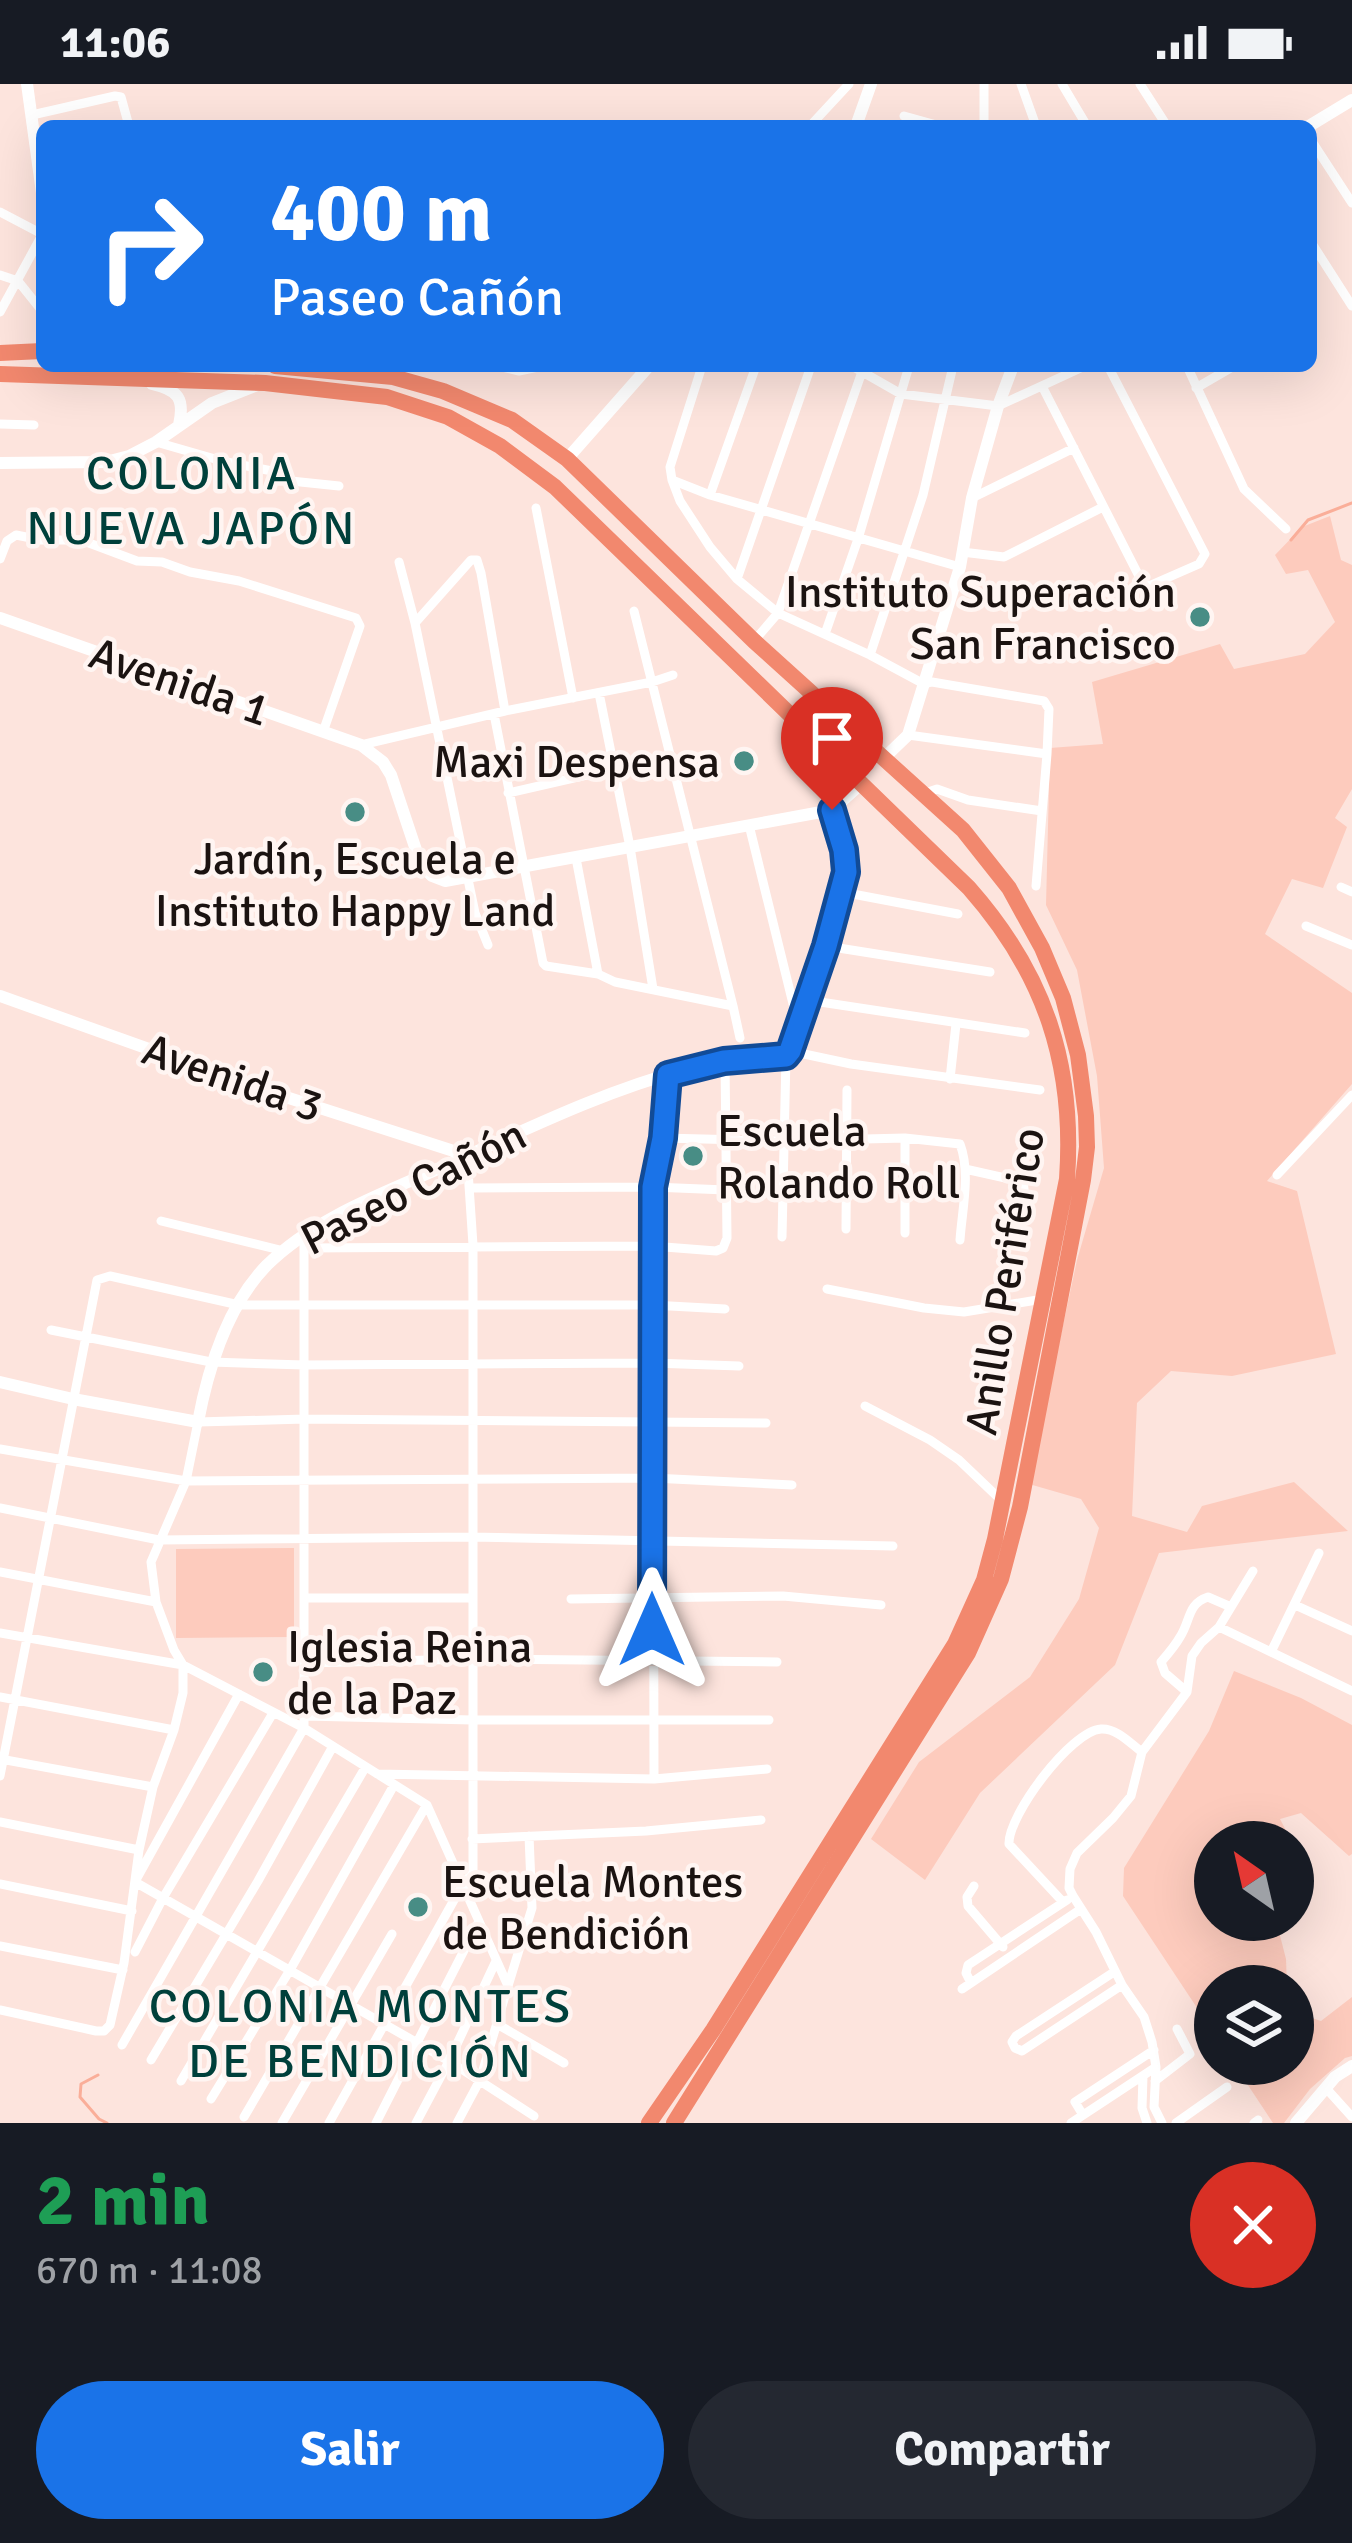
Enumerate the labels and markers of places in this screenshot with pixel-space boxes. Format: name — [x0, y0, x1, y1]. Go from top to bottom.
place label: Instituto Superación San Francisco — [785, 565, 1176, 672]
marker: Instituto Superación San Francisco — [1187, 604, 1213, 630]
pin — [781, 687, 883, 810]
place label: Maxi Despensa — [433, 735, 720, 790]
marker: Maxi Despensa — [731, 748, 757, 774]
marker: Jardín, Escuela e Instituto Happy Land — [342, 799, 368, 825]
place label: Jardín, Escuela e Instituto Happy Land — [155, 832, 555, 939]
place label: Escuela Rolando Roll — [717, 1104, 960, 1211]
marker: Escuela Rolando Roll — [680, 1143, 706, 1169]
place label: Iglesia Reina de la Paz — [287, 1620, 532, 1727]
marker: Iglesia Reina de la Paz — [250, 1659, 276, 1685]
place label: Escuela Montes de Bendición — [442, 1855, 743, 1962]
marker: Escuela Montes de Bendición — [405, 1894, 431, 1920]

